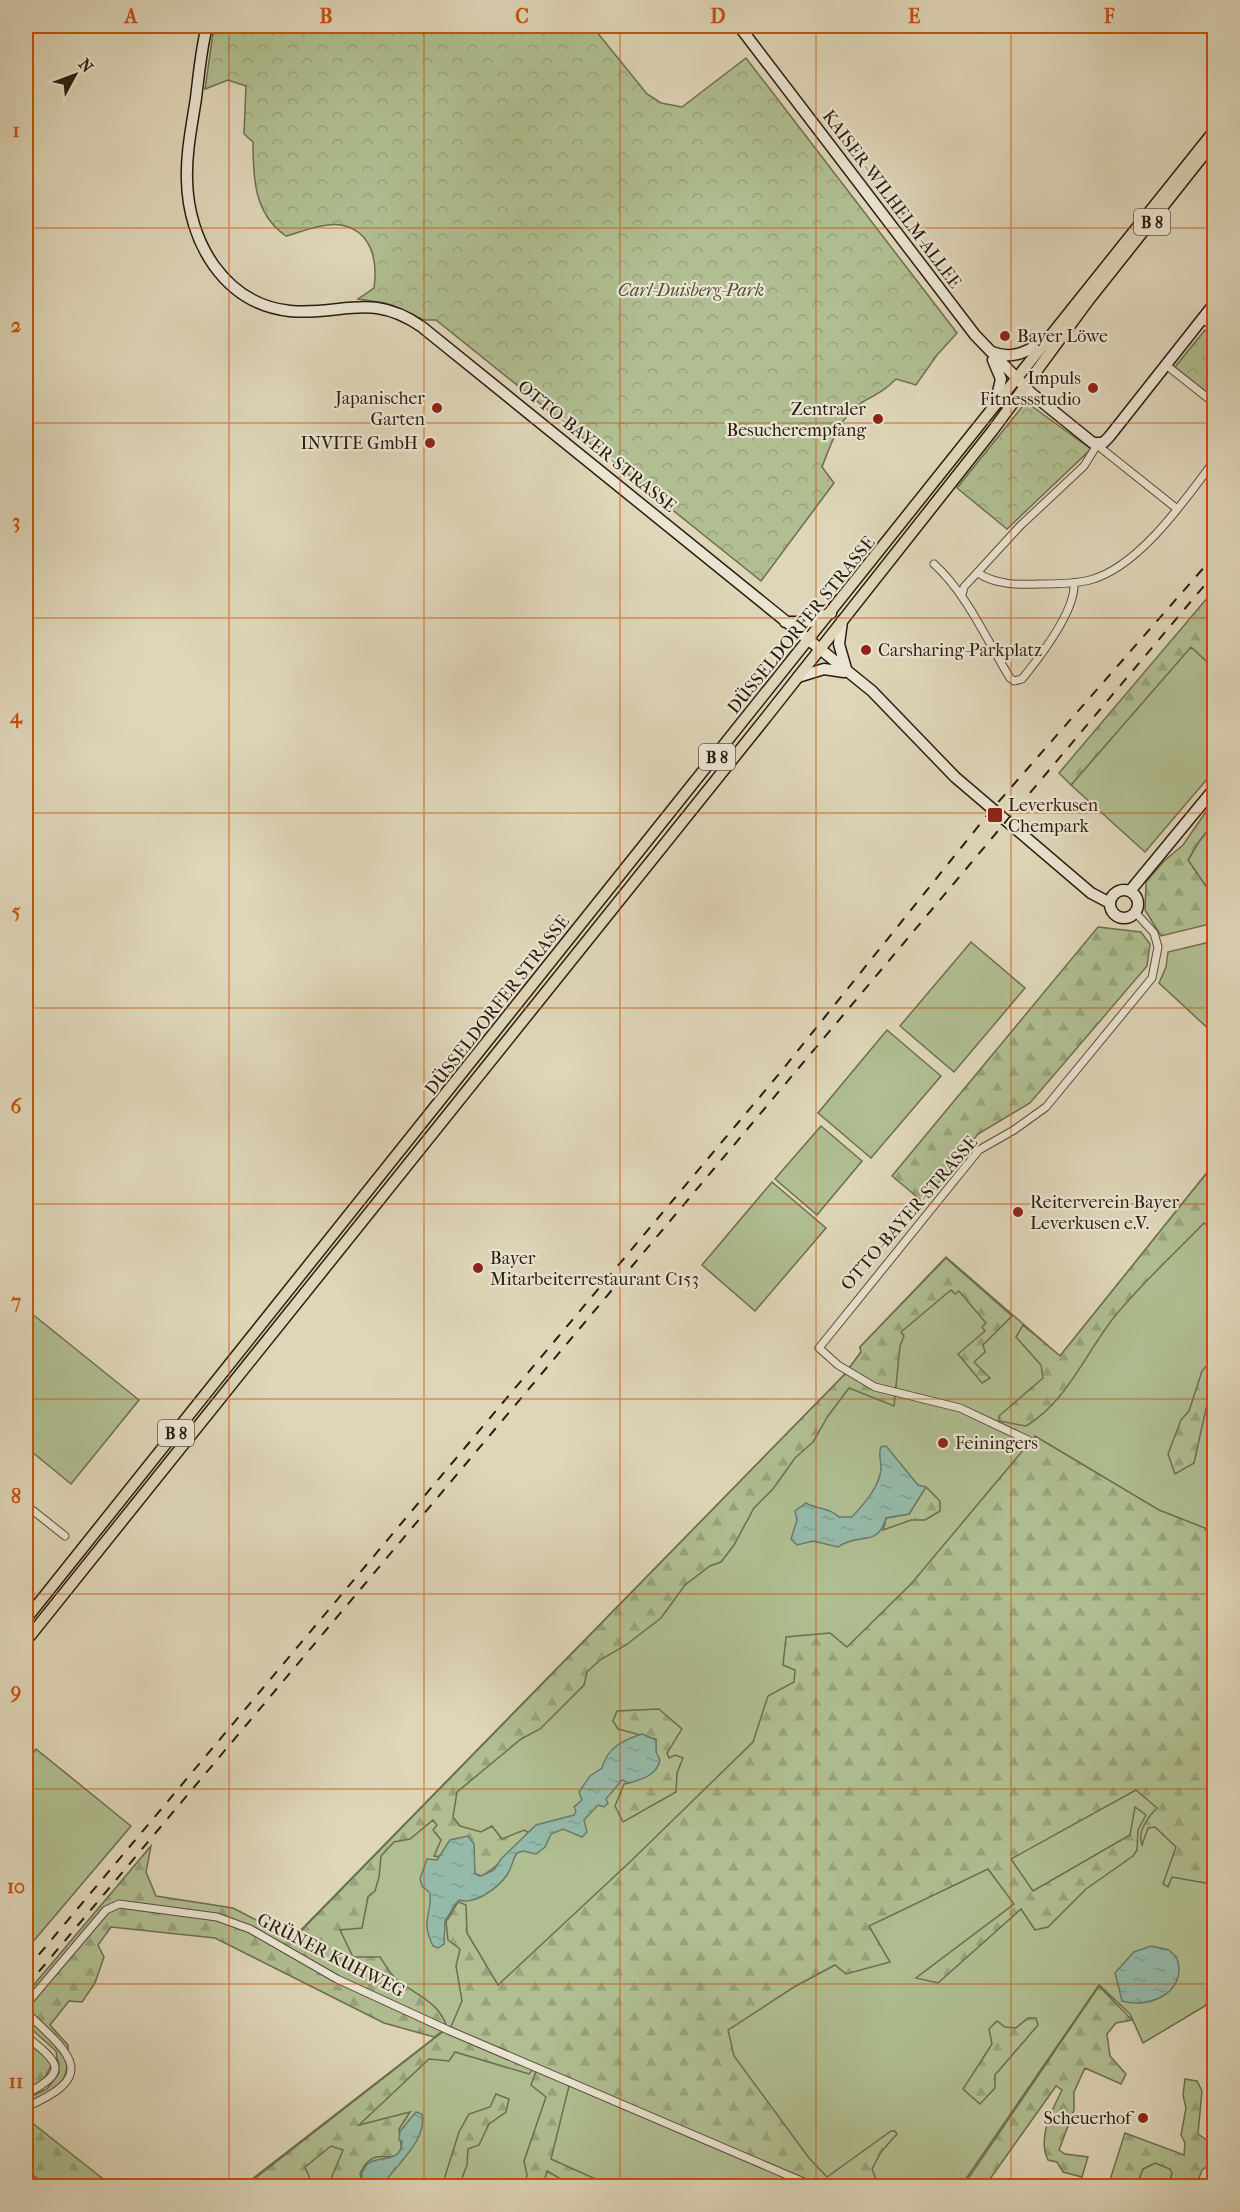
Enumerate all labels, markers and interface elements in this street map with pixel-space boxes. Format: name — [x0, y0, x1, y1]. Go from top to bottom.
text: A — [123, 5, 139, 28]
text: B — [319, 5, 333, 28]
text: C — [515, 5, 529, 28]
text: D — [710, 5, 726, 28]
text: E — [908, 5, 920, 28]
text: F — [1103, 5, 1115, 28]
north arrow — [45, 45, 105, 105]
text: N — [75, 55, 98, 77]
street label: KAISER-WILHELM-ALLEE — [818, 106, 966, 293]
text: 1 — [12, 119, 20, 142]
road number: B 8 — [1134, 209, 1170, 235]
park label: Carl-Duisberg-Park — [618, 280, 764, 301]
text: 2 — [11, 314, 21, 337]
place label: Bayer Löwe — [1017, 326, 1108, 347]
marker: Bayer Löwe — [998, 329, 1012, 343]
place label: Impuls Fitnessstudio — [980, 368, 1081, 410]
street label: OTTO-BAYER-STRASSE — [513, 376, 680, 517]
marker: Impuls Fitnessstudio — [1086, 381, 1100, 395]
place label: Japanischer Garten — [333, 388, 426, 430]
place label: Zentraler Besucherempfang — [726, 399, 866, 441]
marker: Japanischer Garten — [430, 401, 444, 415]
marker: Zentraler Besucherempfang — [871, 412, 885, 426]
place label: INVITE GmbH — [301, 433, 418, 454]
marker: INVITE GmbH — [423, 436, 437, 450]
text: 3 — [12, 510, 20, 533]
street label: DÜSSELDORFER STRASSE — [723, 532, 879, 718]
place label: Carsharing-Parkplatz — [878, 640, 1042, 661]
marker: Carsharing-Parkplatz — [859, 643, 873, 657]
text: 4 — [9, 705, 23, 729]
road number: B 8 — [699, 744, 735, 770]
place label: Leverkusen Chempark — [1008, 795, 1099, 837]
marker: Leverkusen Chempark — [986, 806, 1004, 824]
text: 5 — [12, 900, 21, 923]
street label: DÜSSELDORFER STRASSE — [420, 911, 574, 1099]
text: 6 — [11, 1095, 23, 1118]
street label: OTTO-BAYER-STRASSE — [837, 1132, 982, 1295]
place label: Reiterverein Bayer Leverkusen e.V. — [1030, 1192, 1179, 1234]
marker: Reiterverein Bayer Leverkusen e.V. — [1011, 1205, 1025, 1219]
place label: Bayer Mitarbeiterrestaurant C153 — [490, 1248, 699, 1290]
marker: Bayer Mitarbeiterrestaurant C153 — [471, 1261, 485, 1275]
text: 7 — [10, 1290, 21, 1313]
road number: B 8 — [158, 1420, 194, 1446]
place label: Feiningers — [955, 1433, 1038, 1454]
marker: Feiningers — [936, 1436, 950, 1450]
text: 8 — [11, 1485, 21, 1508]
text: 9 — [10, 1680, 21, 1703]
text: 10 — [7, 1875, 25, 1898]
street label: GRÜNER KUHWEG — [253, 1908, 409, 2002]
text: 11 — [9, 2070, 23, 2093]
place label: Scheuerhof — [1043, 2108, 1135, 2129]
marker: Scheuerhof — [1136, 2111, 1150, 2125]

